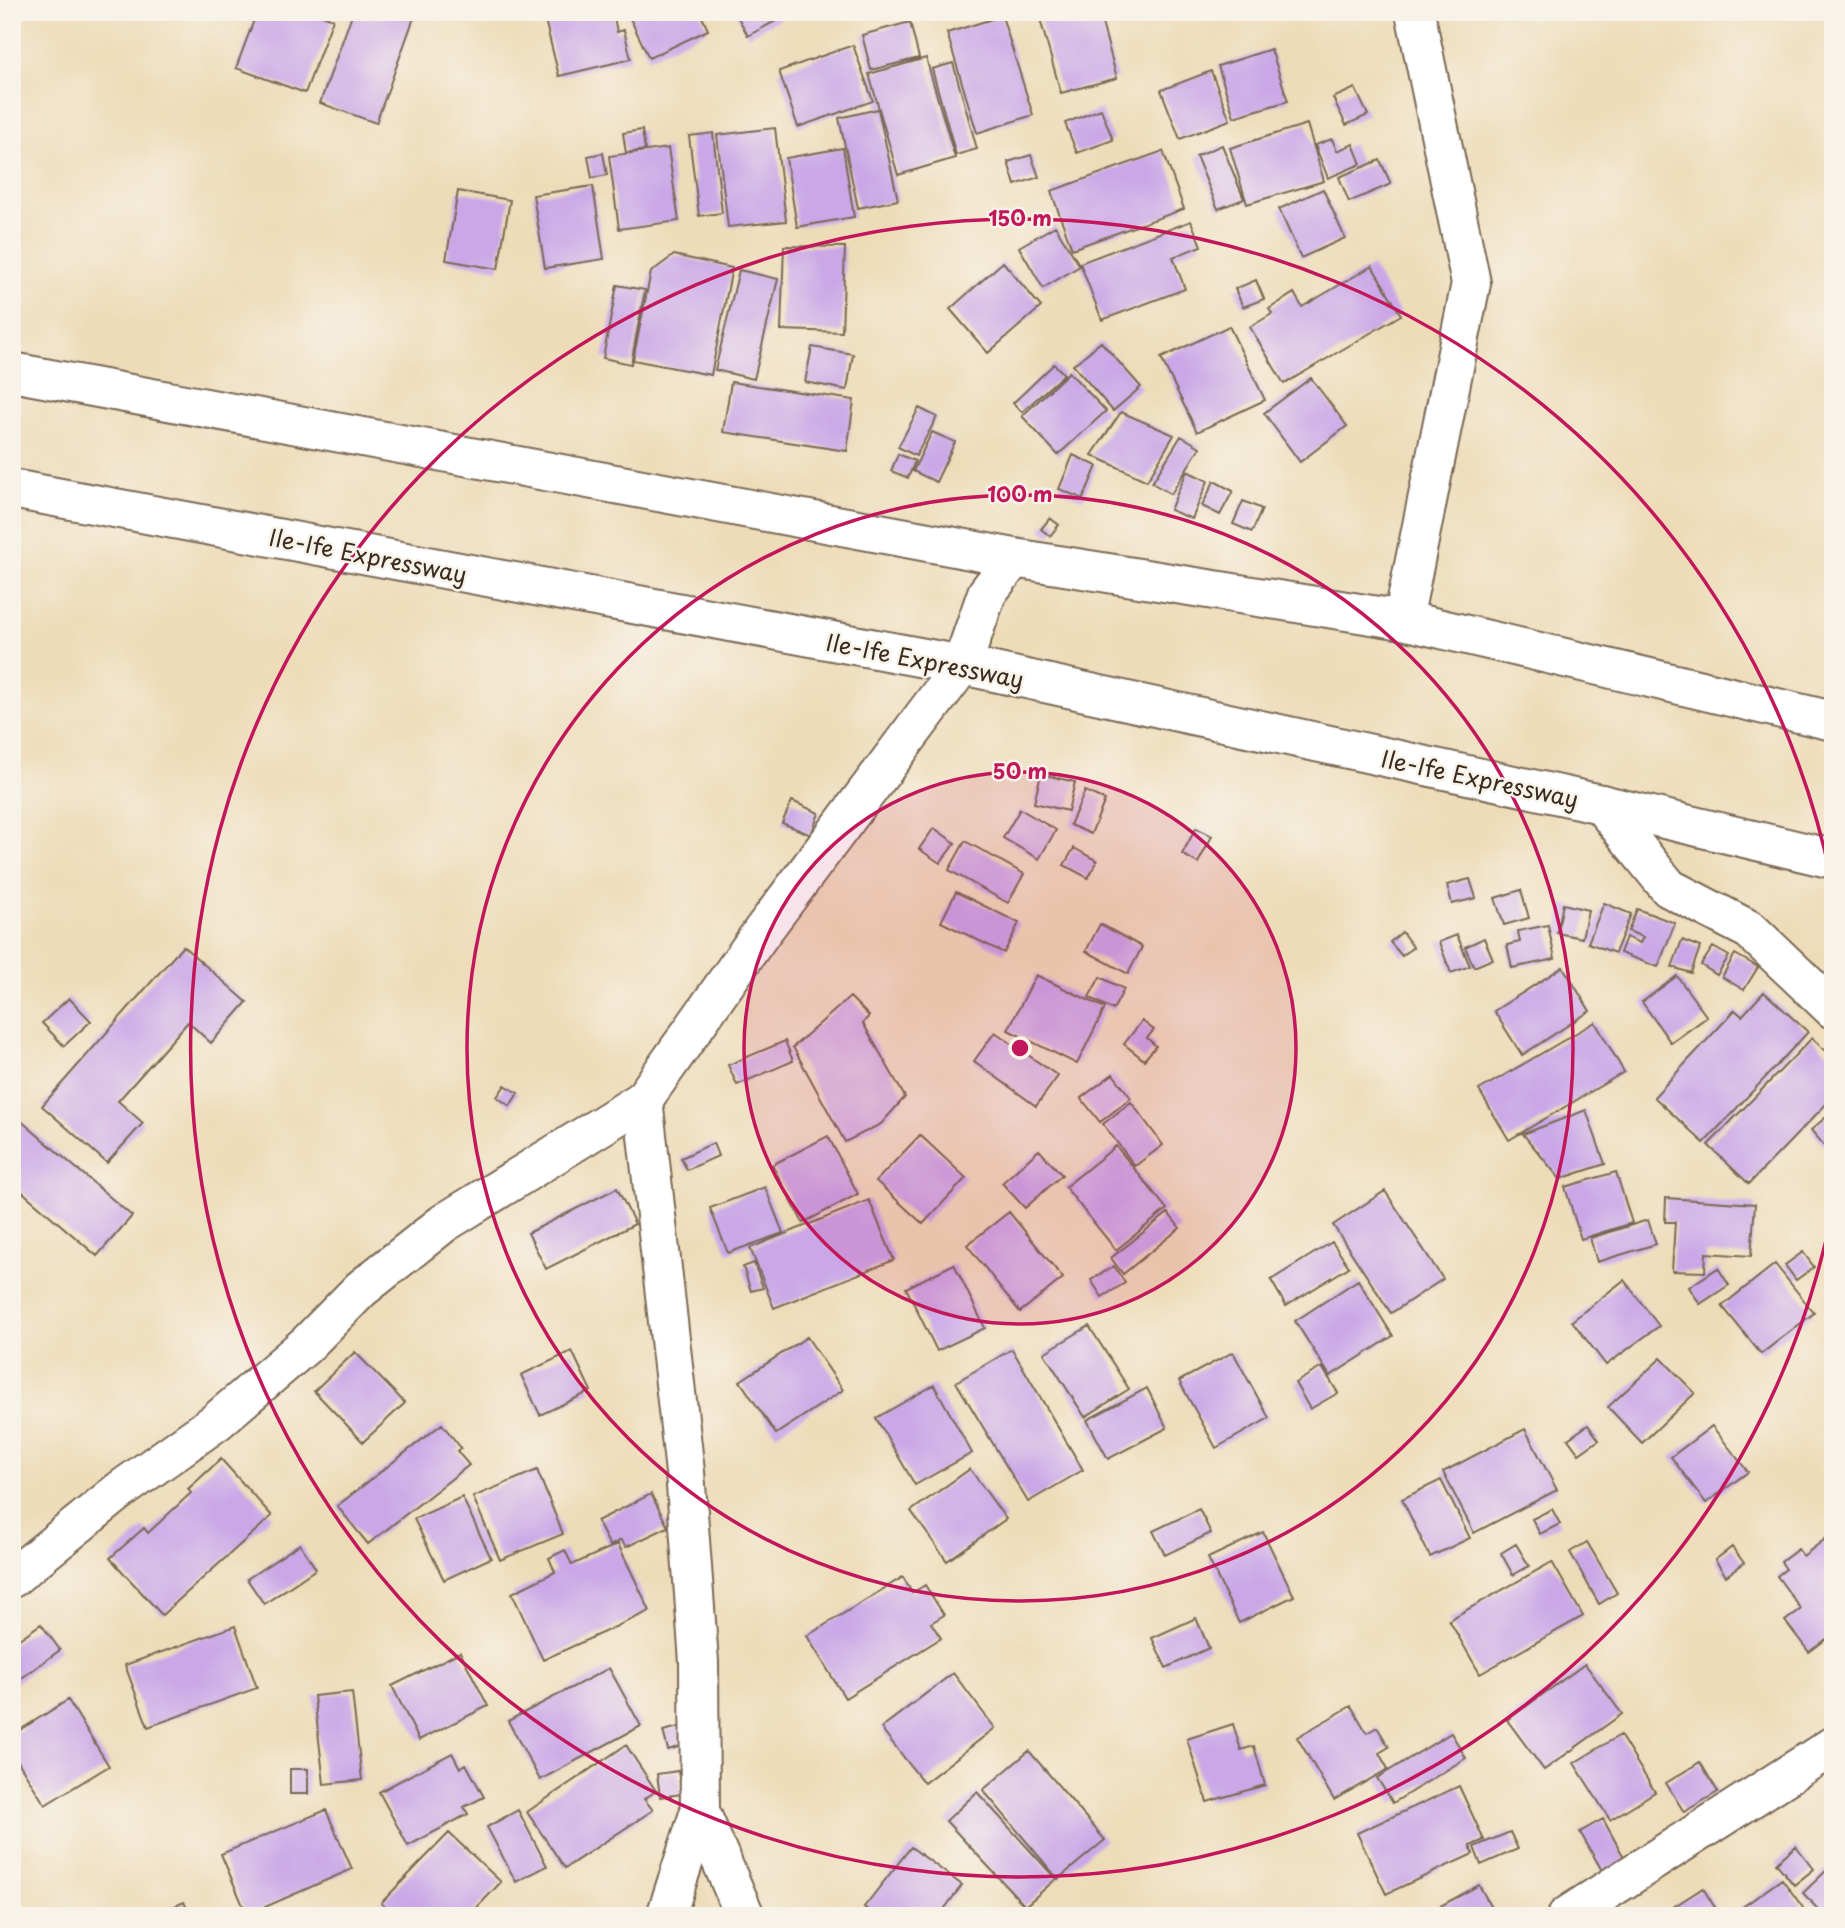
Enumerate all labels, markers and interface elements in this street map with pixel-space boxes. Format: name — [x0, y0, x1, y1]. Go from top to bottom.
text: 150 m — [988, 201, 1052, 233]
text: 100 m — [987, 477, 1053, 509]
street label: Ile-Ife Expressway — [266, 519, 470, 591]
street label: Ile-Ife Expressway — [823, 624, 1027, 696]
street label: Ile-Ife Expressway — [1378, 740, 1582, 816]
text: 50 m — [993, 754, 1047, 786]
centre of rings — [1008, 1036, 1032, 1060]

